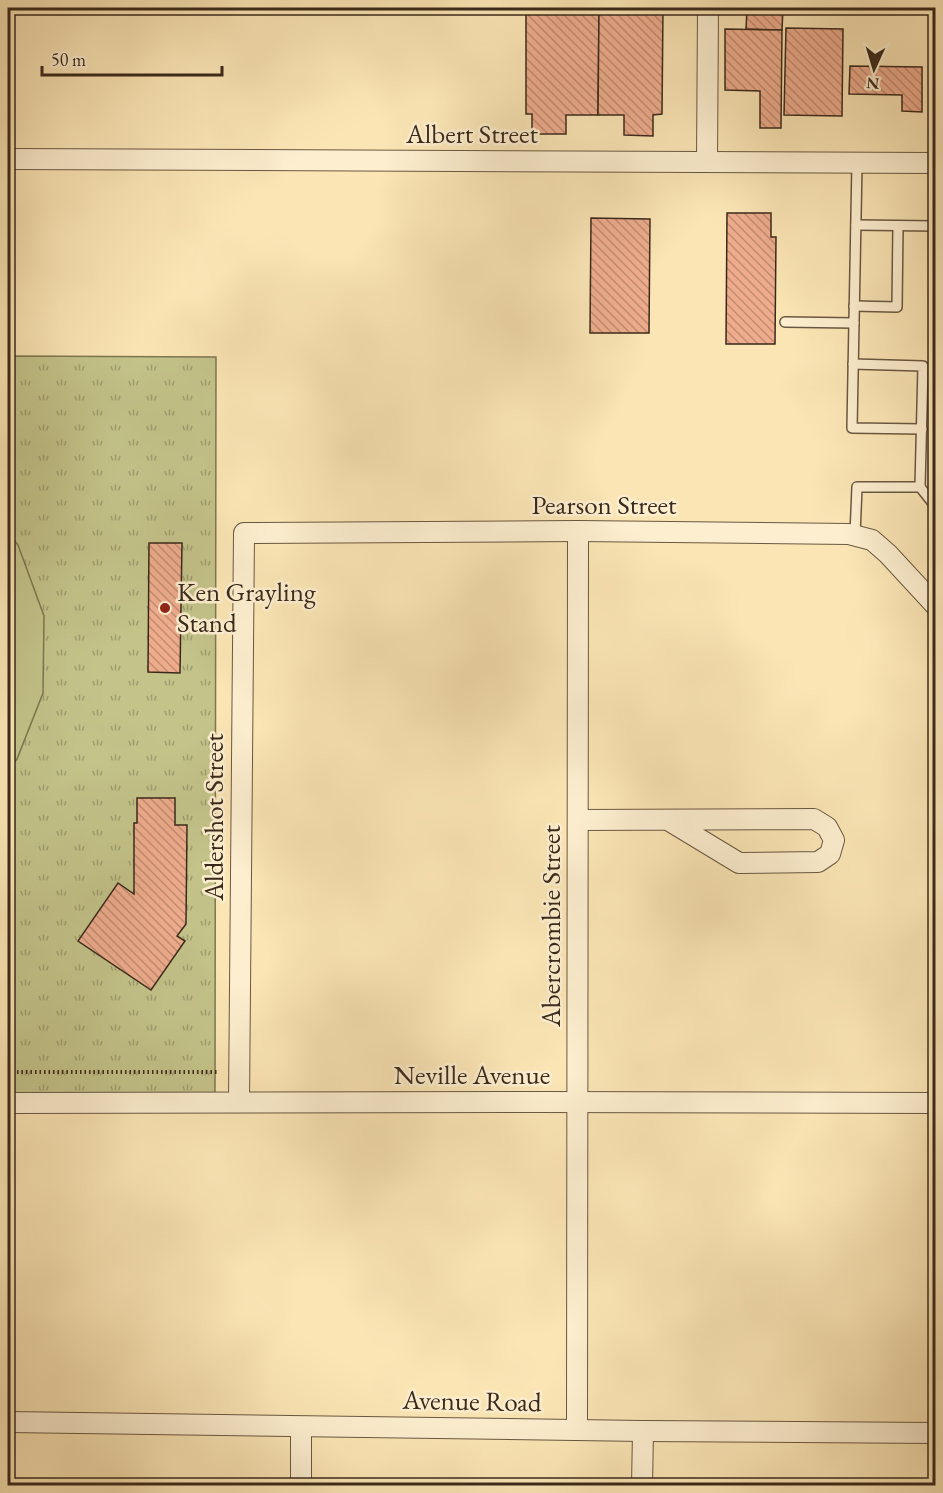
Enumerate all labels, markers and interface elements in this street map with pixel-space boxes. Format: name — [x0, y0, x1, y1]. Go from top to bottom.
scale bar — [42, 39, 222, 77]
north arrow — [844, 39, 904, 99]
text: 50 m — [51, 48, 86, 71]
text: N — [866, 73, 880, 94]
street label: Albert Street — [405, 116, 538, 151]
street label: Pearson Street — [532, 487, 677, 522]
place label: Ken Grayling Stand — [177, 574, 316, 640]
marker: Ken Grayling Stand — [158, 601, 172, 615]
street label: Aldershot Street — [196, 733, 231, 902]
street label: Abercrombie Street — [533, 825, 568, 1028]
street label: Neville Avenue — [394, 1057, 550, 1092]
street label: Avenue Road — [401, 1382, 542, 1419]

